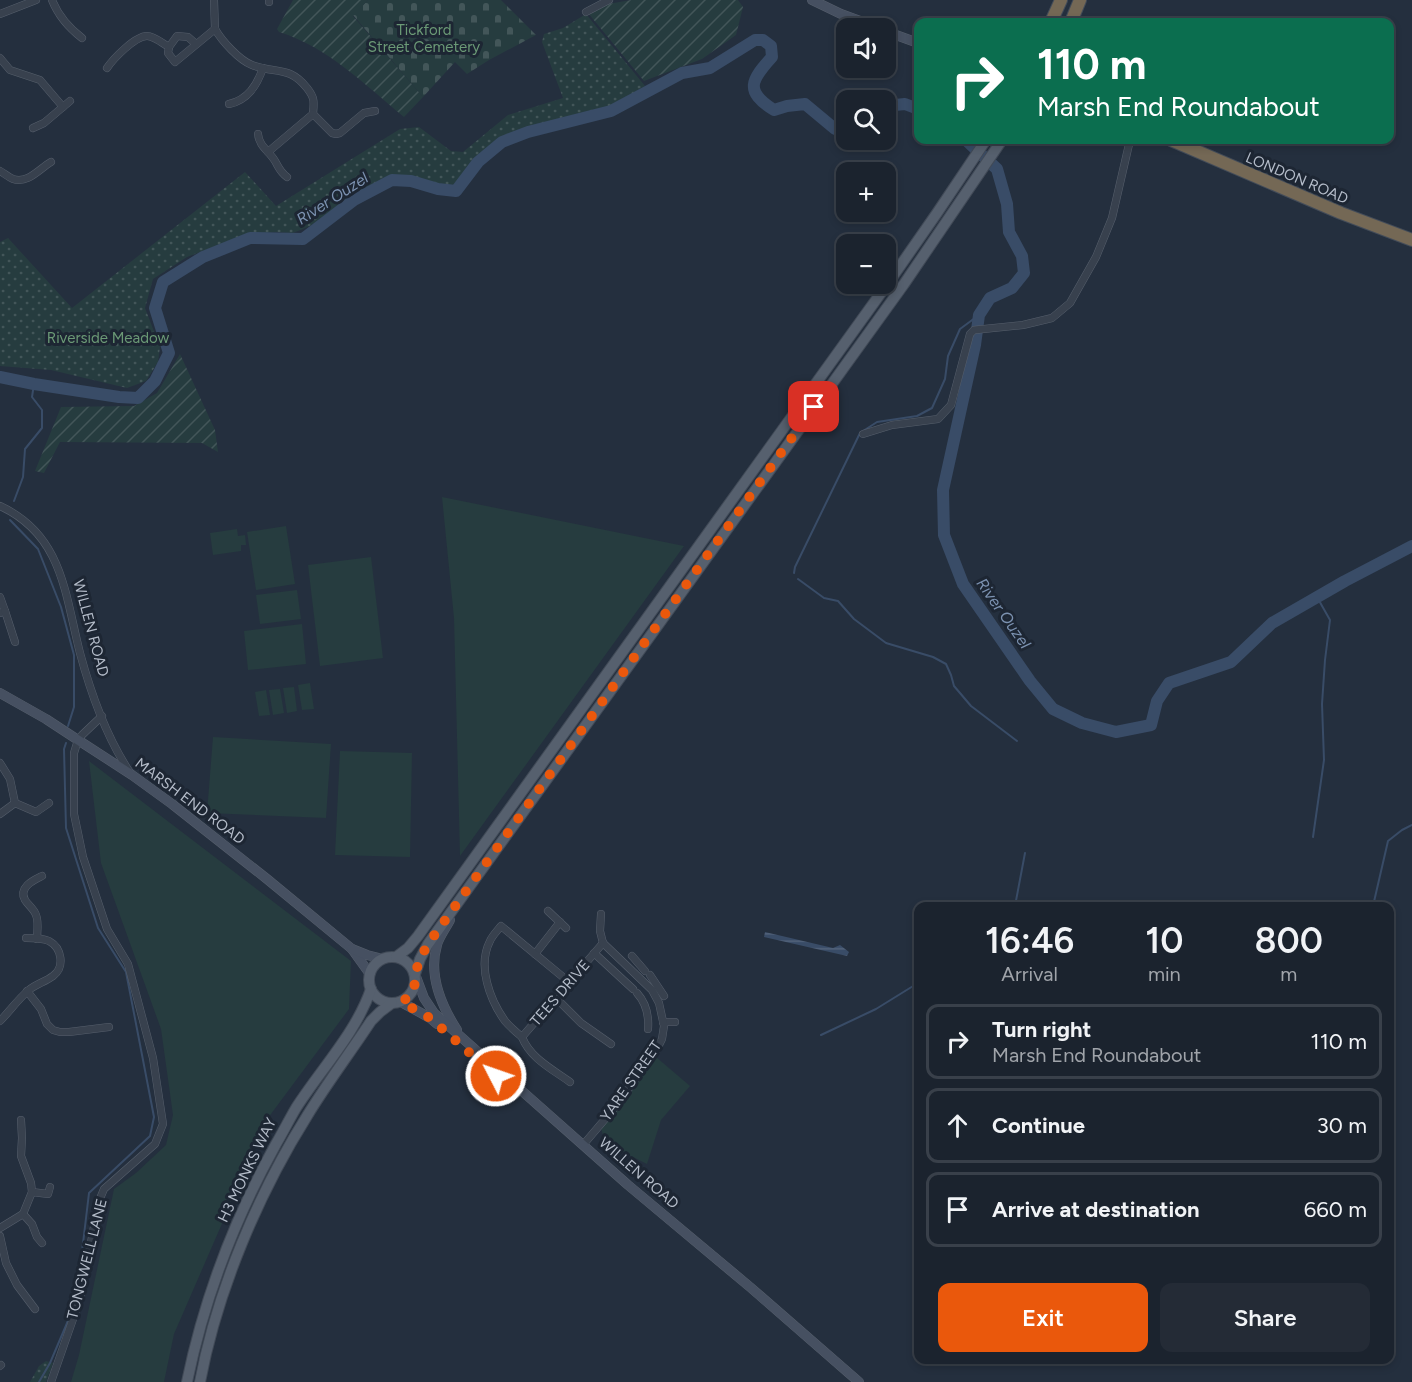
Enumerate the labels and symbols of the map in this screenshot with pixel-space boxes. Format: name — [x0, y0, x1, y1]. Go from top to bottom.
park label: Tickford Street Cemetery — [368, 21, 480, 56]
street label: LONDON ROAD — [1243, 148, 1351, 208]
water label: River Ouzel — [293, 168, 372, 229]
park label: Riverside Meadow — [47, 329, 169, 347]
pin — [788, 381, 839, 432]
water label: River Ouzel — [972, 574, 1035, 653]
street label: WILLEN ROAD — [69, 577, 113, 679]
street label: MARSH END ROAD — [132, 754, 248, 848]
street label: TEES DRIVE — [526, 956, 594, 1030]
street label: YARE STREET — [597, 1037, 666, 1125]
position arrow — [464, 1044, 528, 1108]
street label: H3 MONKS WAY — [214, 1115, 280, 1225]
street label: WILLEN ROAD — [595, 1133, 683, 1213]
street label: TONGWELL LANE — [63, 1197, 111, 1321]

